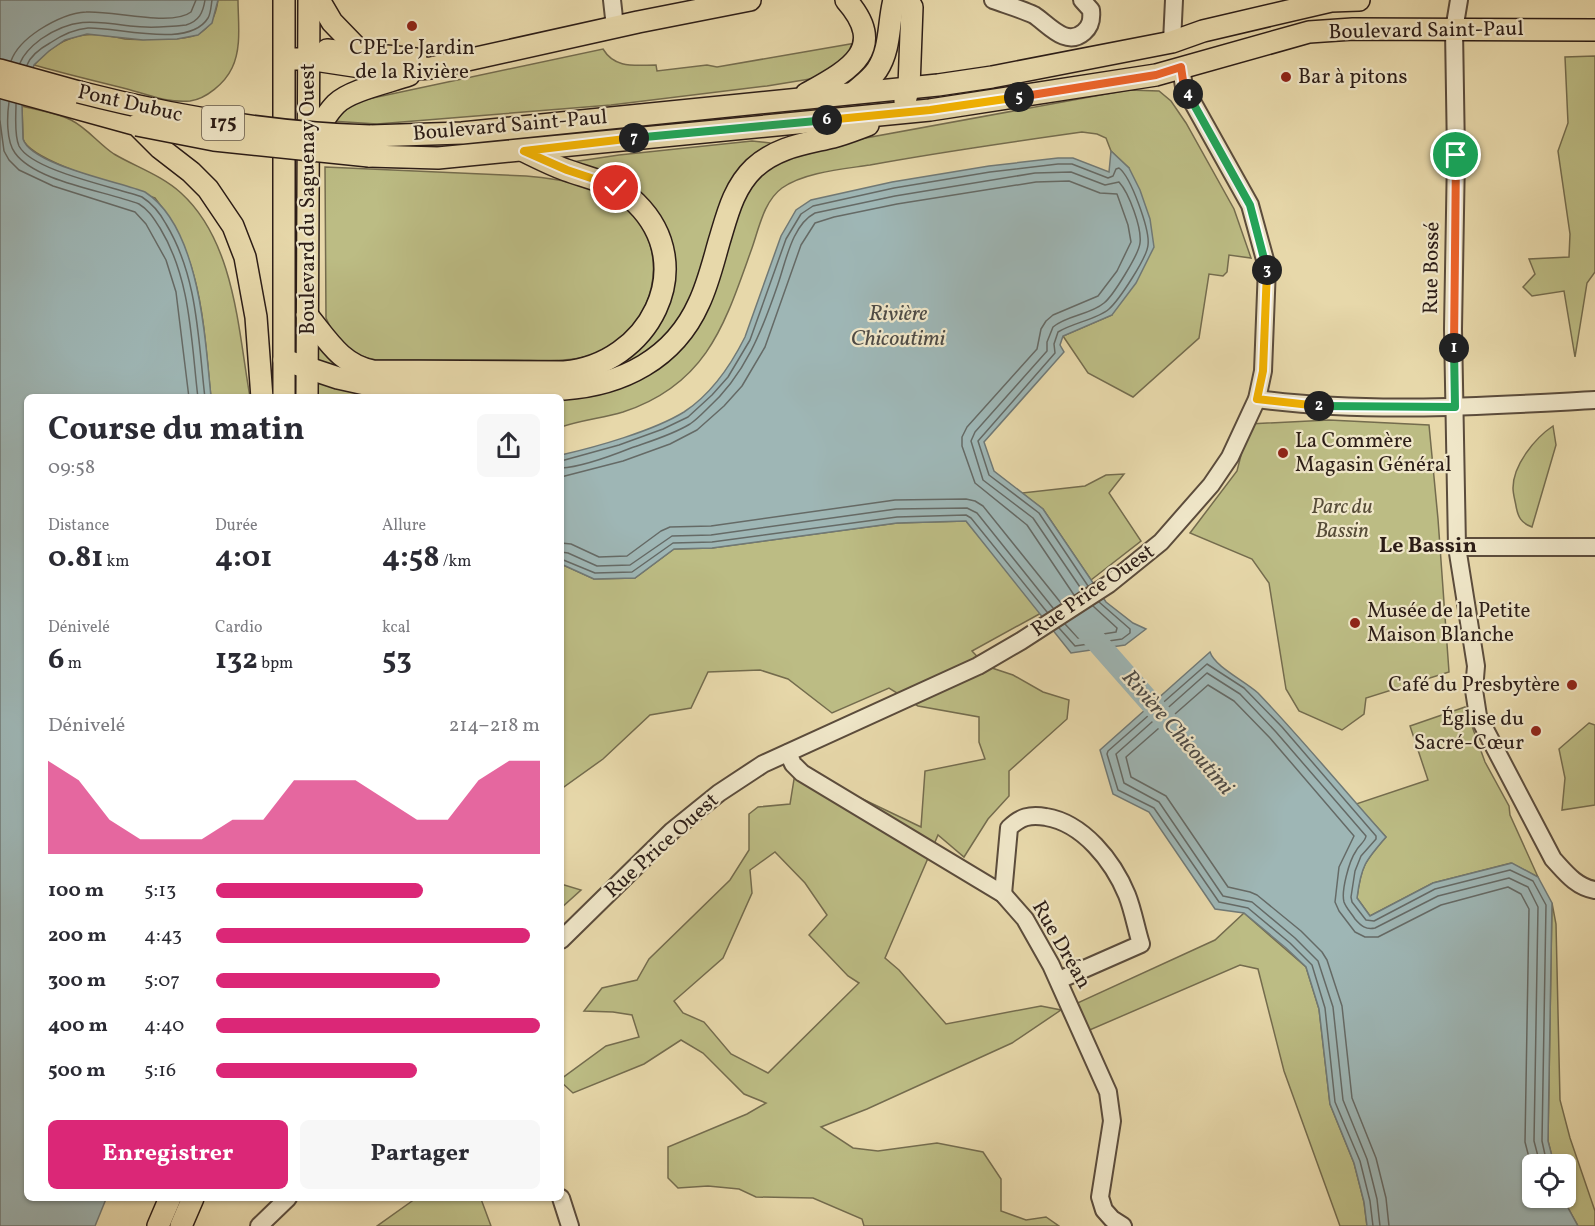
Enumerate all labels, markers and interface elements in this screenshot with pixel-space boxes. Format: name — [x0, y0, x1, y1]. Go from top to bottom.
street label: Boulevard Saint-Paul — [1328, 15, 1524, 47]
marker: CPE Le Jardin de la Rivière — [405, 19, 419, 33]
place label: CPE Le Jardin de la Rivière — [349, 34, 475, 87]
street label: Boulevard du Saguenay Ouest — [294, 63, 323, 335]
place label: Bar à pitons — [1298, 63, 1407, 92]
marker: Bar à pitons — [1279, 70, 1293, 84]
street label: Pont Dubuc — [75, 78, 185, 130]
pin: 4 — [1173, 79, 1203, 109]
pin: 5 — [1004, 82, 1034, 112]
text: 4 — [1183, 83, 1193, 105]
text: 5 — [1015, 86, 1023, 108]
street label: Boulevard Saint-Paul — [411, 103, 609, 149]
pin: 6 — [812, 105, 842, 135]
road number: 175 — [202, 106, 244, 140]
text: 6 — [823, 109, 831, 131]
pin: 7 — [619, 123, 649, 153]
text: 7 — [630, 127, 638, 149]
pin — [1430, 129, 1481, 180]
icon: arrive — [1439, 138, 1472, 171]
pin — [590, 162, 641, 213]
icon: check — [599, 171, 632, 204]
street label: Rue Bossé — [1417, 221, 1447, 315]
pin: 3 — [1252, 255, 1282, 285]
text: 3 — [1263, 259, 1271, 281]
water label: Rivière Chicoutimi — [851, 299, 946, 355]
pin: 1 — [1439, 333, 1469, 363]
text: 1 — [1451, 337, 1457, 359]
pin: 2 — [1304, 391, 1334, 421]
text: 2 — [1315, 395, 1323, 417]
text: Course du matin — [48, 408, 305, 454]
button: share — [477, 414, 540, 477]
place label: La Commère Magasin Général — [1295, 427, 1452, 480]
marker: La Commère Magasin Général — [1276, 446, 1290, 460]
text: 09:58 — [48, 454, 95, 482]
park label: Parc du Bassin — [1311, 493, 1373, 546]
text: Distance — [48, 515, 109, 537]
text: Durée — [215, 515, 258, 537]
text: Allure — [382, 515, 426, 537]
district label: Le Bassin — [1379, 531, 1477, 562]
text: 0.81 — [48, 537, 103, 579]
text: 4:01 — [215, 537, 272, 579]
text: 4:58 — [382, 537, 439, 579]
street label: Rue Price Ouest — [1025, 538, 1161, 644]
text: km — [103, 551, 130, 573]
text: /km — [439, 551, 471, 573]
place label: Musée de la Petite Maison Blanche — [1367, 597, 1531, 650]
marker: Musée de la Petite Maison Blanche — [1348, 616, 1362, 630]
text: Dénivelé — [48, 617, 110, 639]
text: Cardio — [215, 617, 262, 639]
text: kcal — [382, 617, 410, 639]
text: 6 — [48, 639, 64, 681]
text: 132 — [215, 639, 258, 681]
text: 53 — [382, 639, 412, 681]
text: m — [64, 653, 82, 675]
text: bpm — [258, 653, 293, 675]
water label: Rivière Chicoutimi — [1114, 664, 1241, 803]
place label: Café du Presbytère — [1388, 671, 1560, 700]
marker: Café du Presbytère — [1565, 678, 1579, 692]
place label: Église du Sacré-Cœur — [1414, 705, 1524, 758]
text: Dénivelé — [48, 712, 125, 740]
text: 214–218 m — [449, 712, 540, 740]
marker: Église du Sacré-Cœur — [1529, 724, 1543, 738]
street label: Rue Price Ouest — [599, 787, 725, 905]
text: 100 m — [48, 877, 104, 905]
text: 5:13 — [144, 877, 176, 905]
street label: Rue Dréan — [1024, 896, 1098, 994]
text: 200 m — [48, 922, 106, 950]
text: 4:43 — [144, 922, 182, 950]
text: 300 m — [48, 967, 106, 995]
text: 5:07 — [144, 967, 180, 995]
text: 400 m — [48, 1012, 108, 1040]
text: 4:40 — [144, 1012, 184, 1040]
text: 500 m — [48, 1057, 106, 1085]
text: 5:16 — [144, 1057, 176, 1085]
button: Enregistrer — [48, 1120, 288, 1189]
button: Partager — [300, 1120, 540, 1189]
map controls — [1522, 1154, 1576, 1208]
button: locate — [1522, 1154, 1576, 1208]

